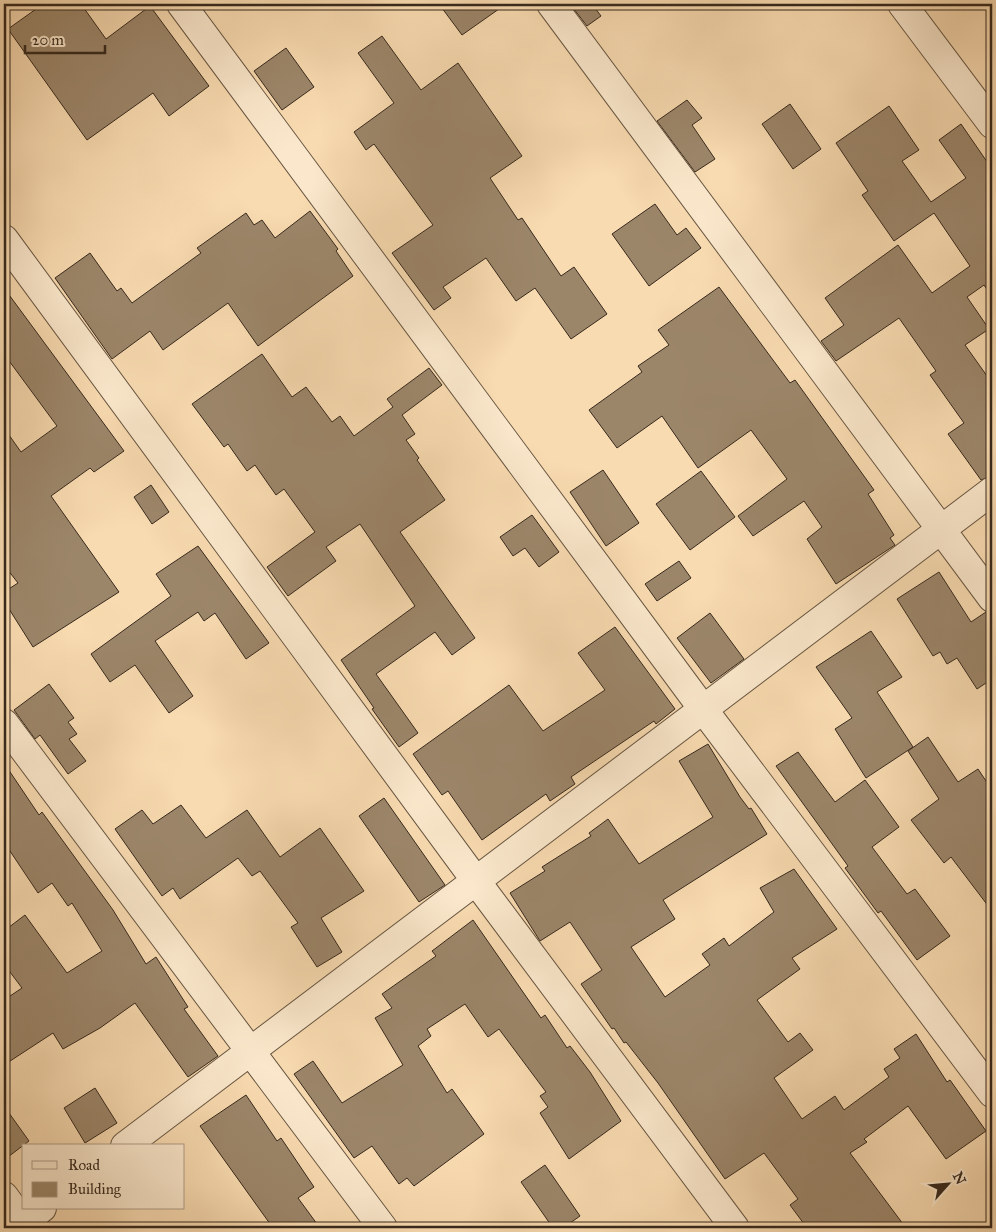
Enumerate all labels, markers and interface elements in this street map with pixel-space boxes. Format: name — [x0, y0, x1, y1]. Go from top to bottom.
scale bar — [25, 22, 105, 54]
text: 20 m — [32, 31, 64, 49]
legend — [22, 1144, 185, 1210]
text: Road — [68, 1156, 100, 1174]
north arrow — [924, 1160, 974, 1210]
text: N — [949, 1169, 969, 1188]
text: Building — [68, 1180, 122, 1198]

